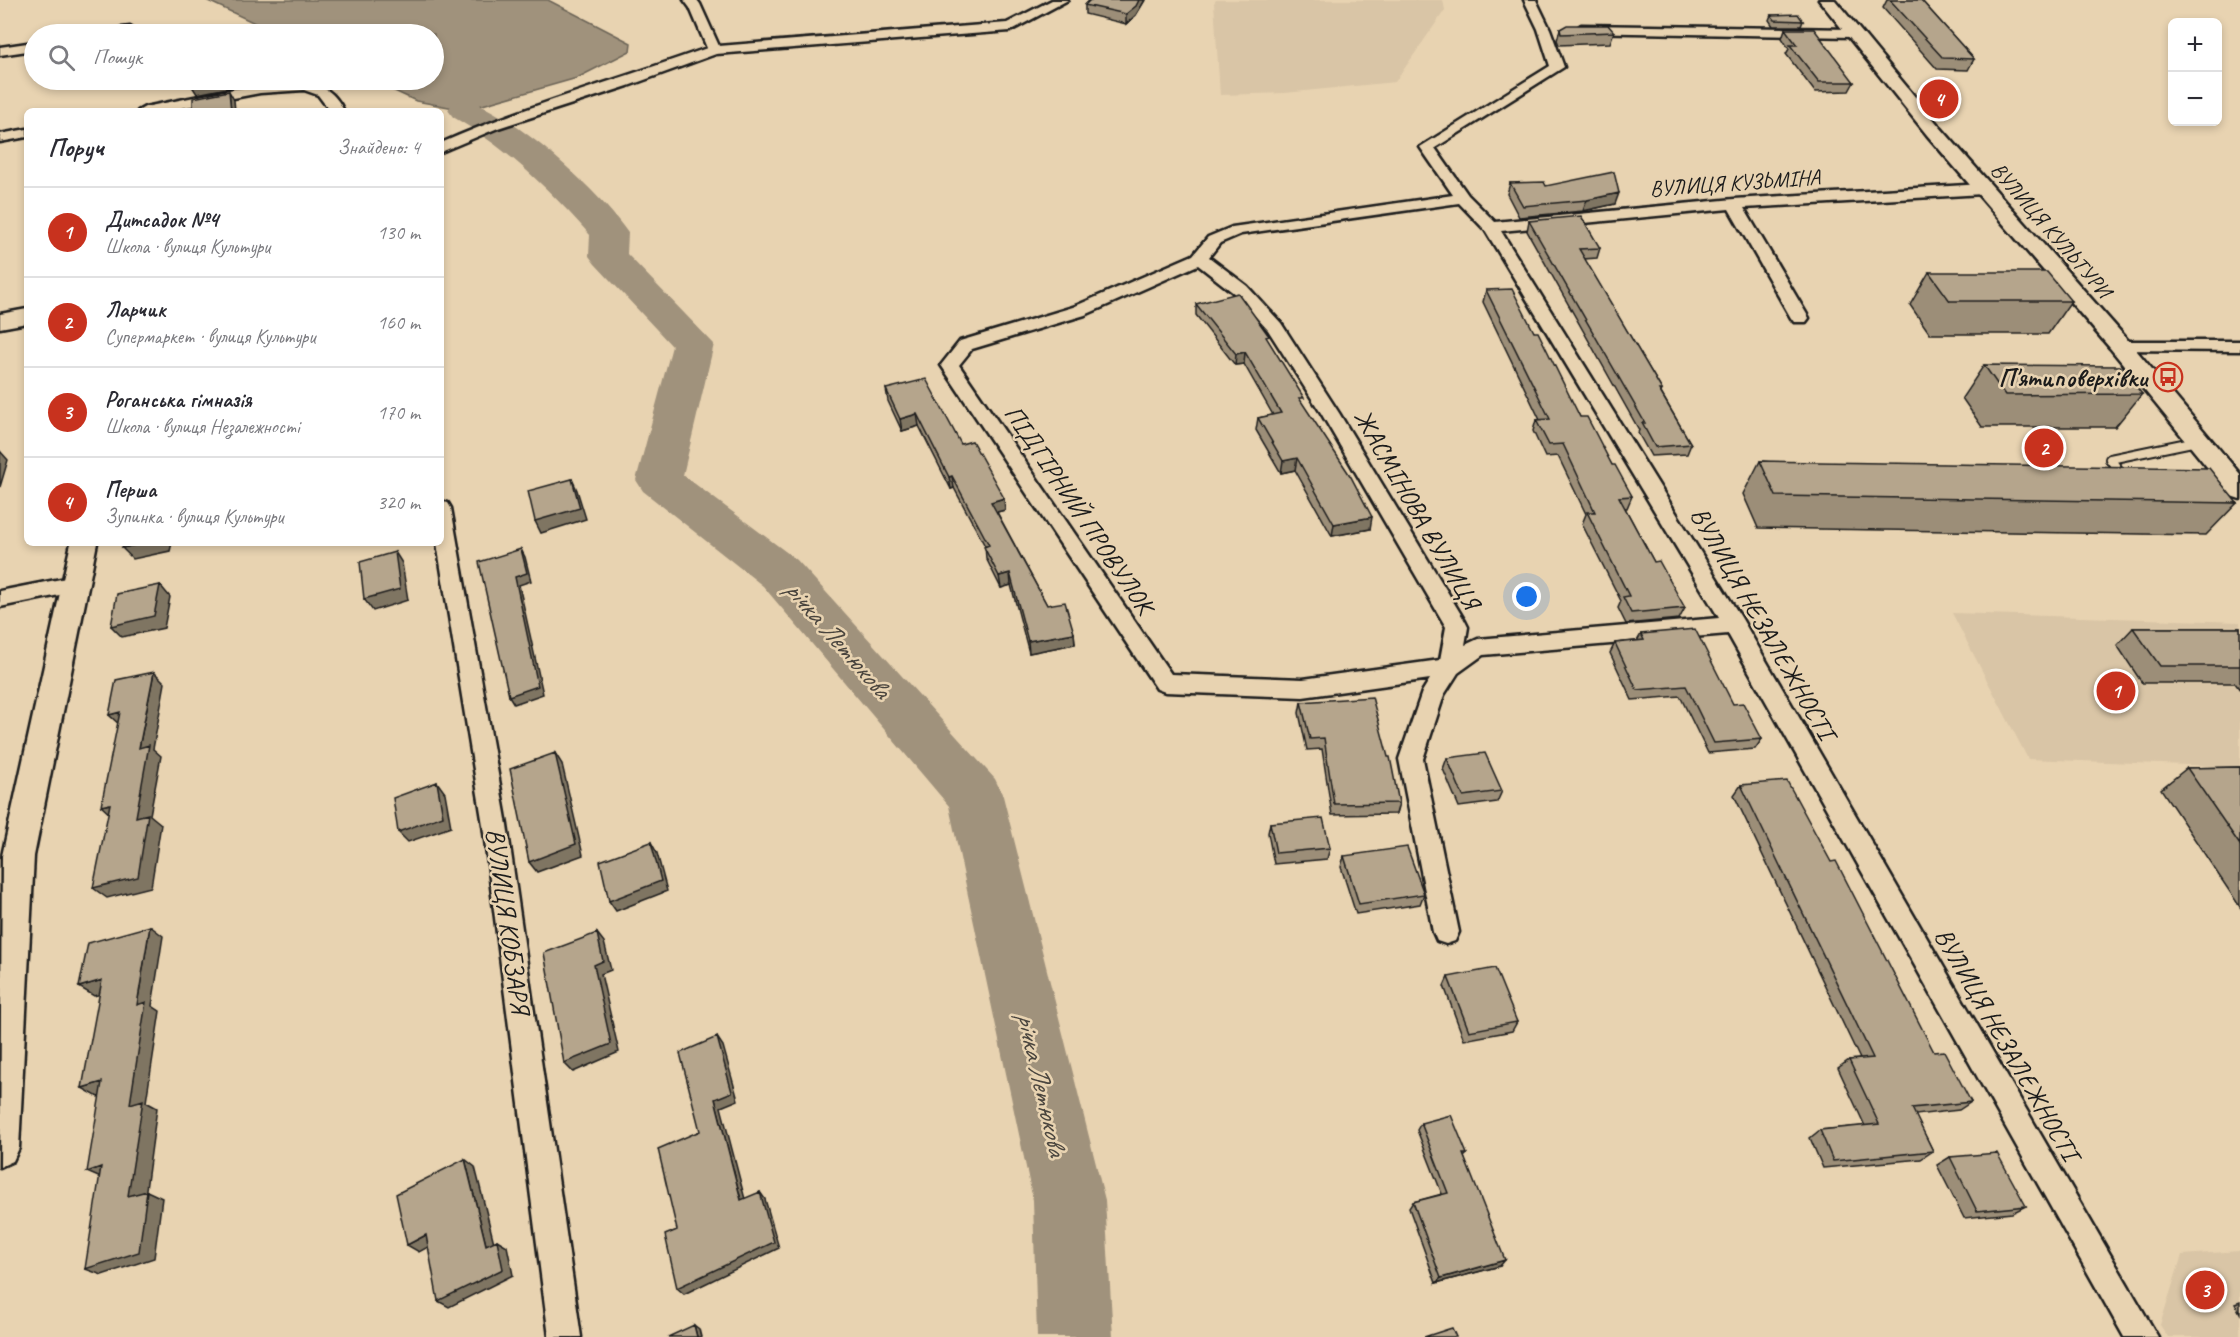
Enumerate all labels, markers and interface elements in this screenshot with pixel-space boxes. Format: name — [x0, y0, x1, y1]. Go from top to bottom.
map controls — [2168, 18, 2222, 126]
button: + — [2168, 18, 2222, 72]
search box — [24, 24, 444, 90]
icon: search — [45, 41, 78, 74]
text: Пошук — [93, 43, 142, 71]
button: − — [2168, 72, 2222, 126]
pin: 4 — [1920, 76, 1958, 122]
text: Поруч — [48, 131, 104, 164]
text: Знайдено: 4 — [338, 135, 420, 160]
street label: ВУЛИЦЯ КУЛЬТУРИ — [1984, 156, 2120, 307]
street label: ВУЛИЦЯ КУЗЬМІНА — [1649, 163, 1822, 203]
text: Дитсадок №4 — [105, 206, 218, 234]
text: 1 — [63, 220, 72, 245]
text: 130 m — [377, 220, 420, 245]
text: Школа · вулиця Культури — [105, 234, 270, 259]
text: Ларчик — [105, 296, 166, 324]
text: 2 — [63, 310, 72, 335]
text: 160 m — [377, 310, 420, 335]
text: Супермаркет · вулиця Культури — [105, 324, 315, 349]
place label: П'ятиповерхівки — [1999, 361, 2149, 394]
bus stop icon: П'ятиповерхівки — [2152, 361, 2184, 393]
text: Роганська гімназія — [105, 386, 252, 414]
street label: ПІДГІРНИЙ ПРОВУЛОК — [997, 398, 1163, 623]
text: 3 — [63, 400, 72, 425]
text: 170 m — [377, 400, 420, 425]
street label: ЖАСМІНОВА ВУЛИЦЯ — [1346, 403, 1489, 618]
text: Школа · вулиця Незалежності — [105, 414, 300, 439]
pin: 2 — [2024, 426, 2064, 470]
text: Перша — [105, 476, 156, 504]
text: 4 — [63, 490, 72, 515]
text: 320 m — [377, 490, 420, 515]
street label: ВУЛИЦЯ НЕЗАЛЕЖНОСТІ — [1683, 501, 1846, 750]
text: Зупинка · вулиця Культури — [105, 504, 283, 529]
water label: річка Летюкова — [777, 572, 900, 707]
your location — [1512, 582, 1541, 611]
pin: 1 — [2096, 668, 2136, 714]
street label: ВУЛИЦЯ КОБЗАРЯ — [479, 826, 538, 1020]
street label: ВУЛИЦЯ НЕЗАЛЕЖНОСТІ — [1927, 922, 2090, 1171]
water label: річка Летюкова — [1009, 1008, 1075, 1161]
pin: 3 — [2186, 1268, 2224, 1312]

